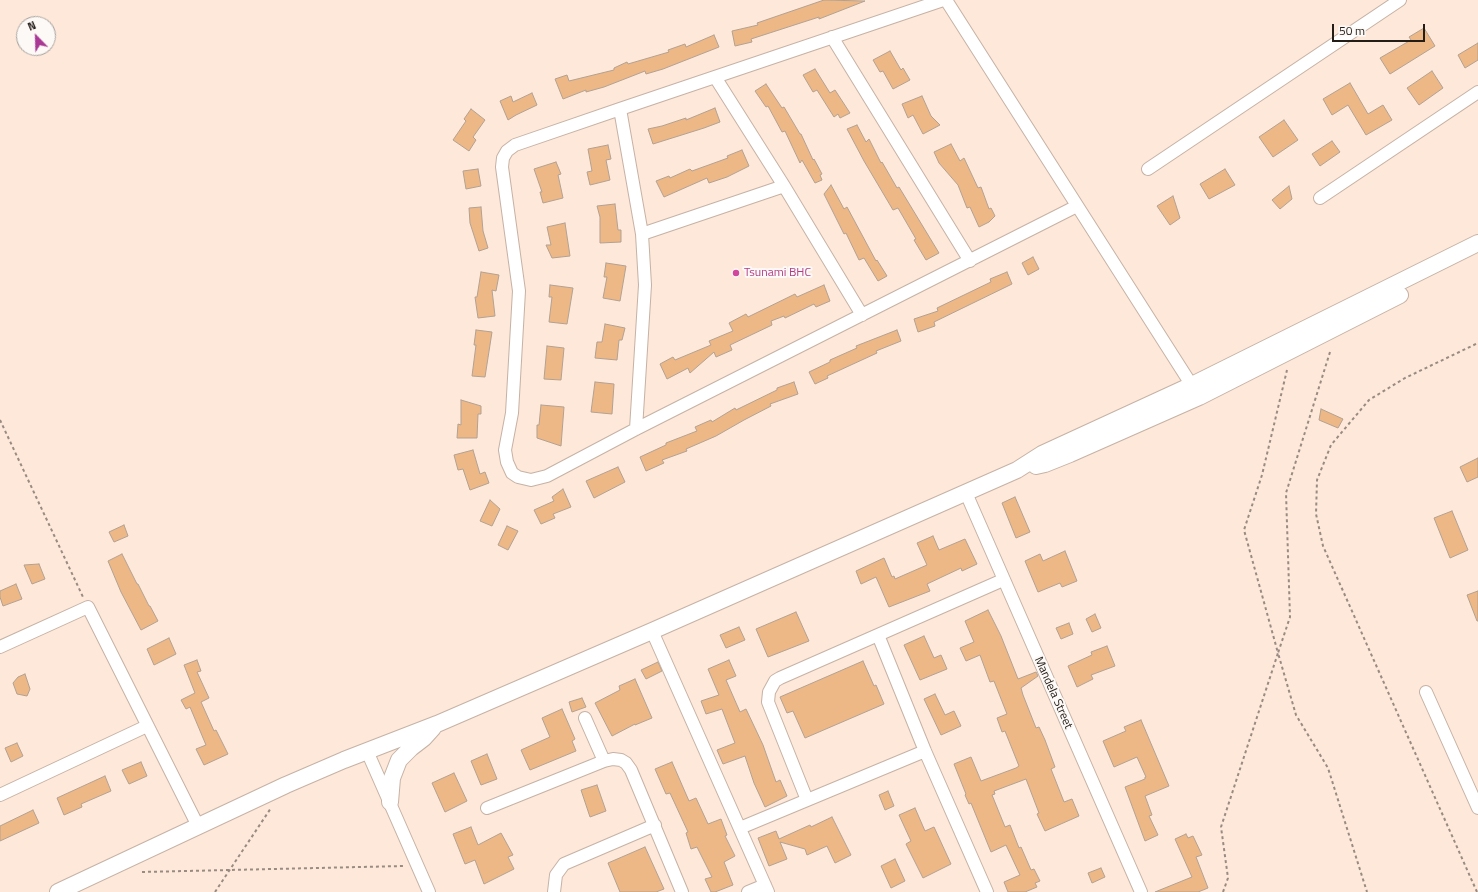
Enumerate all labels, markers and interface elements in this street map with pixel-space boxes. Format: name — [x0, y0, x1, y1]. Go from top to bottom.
north arrow — [16, 16, 56, 56]
scale bar — [1334, 16, 1427, 42]
text: N — [25, 17, 38, 35]
text: 50 m — [1339, 21, 1365, 40]
place label: Tsunami BHC — [744, 266, 811, 280]
marker: Tsunami BHC — [731, 268, 741, 278]
street label: Mandela Street — [1031, 655, 1075, 731]

